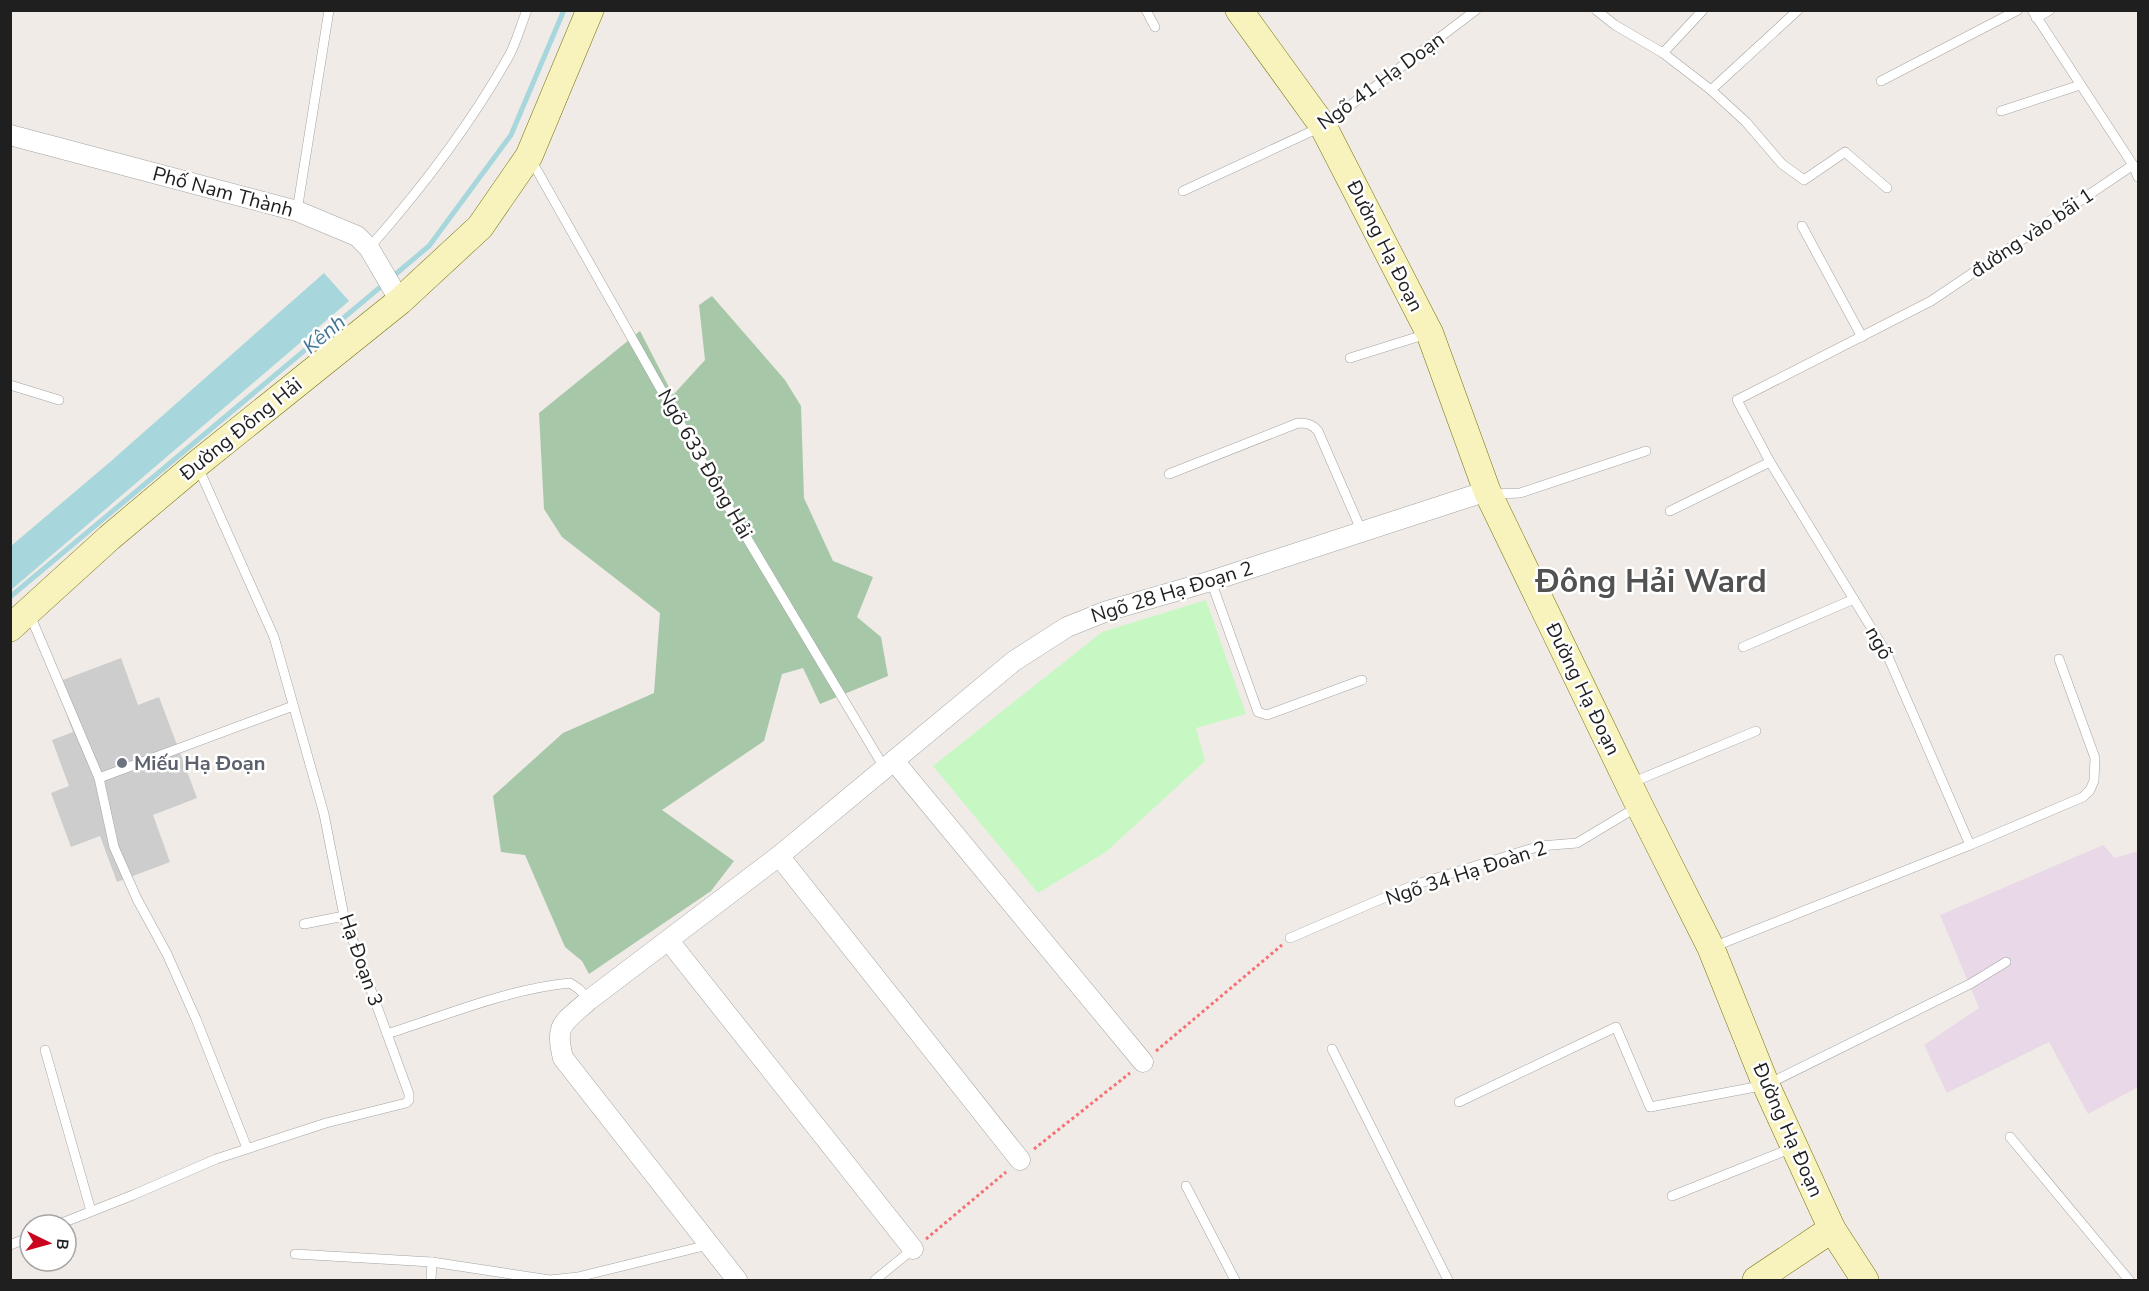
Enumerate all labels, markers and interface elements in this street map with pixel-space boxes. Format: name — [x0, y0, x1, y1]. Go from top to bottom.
street label: Ngõ 41 Hạ Doạn — [1312, 26, 1450, 136]
street label: Phố Nam Thành — [150, 160, 296, 224]
street label: Đường Hạ Đoạn — [1340, 175, 1430, 316]
street label: đường vào bãi 1 — [1965, 182, 2099, 284]
water label: Kênh — [297, 308, 351, 360]
street label: Đường Đông Hải — [173, 371, 308, 487]
street label: Ngõ 633 Đông Hải — [651, 384, 759, 544]
street label: Ngõ 28 Hạ Đoạn 2 — [1088, 555, 1256, 629]
district label: Đông Hải Ward — [1534, 560, 1767, 603]
street label: Đường Hạ Đoạn — [1539, 617, 1627, 760]
street label: ngõ — [1859, 621, 1899, 665]
place label: Miếu Hạ Đoạn — [134, 750, 265, 777]
marker: Miếu Hạ Đoạn — [115, 756, 129, 770]
street label: Ngõ 34 Hạ Đoàn 2 — [1382, 834, 1550, 912]
street label: Hạ Đoạn 3 — [333, 910, 389, 1010]
street label: Đường Hạ Đoạn — [1746, 1058, 1830, 1201]
north arrow — [18, 1213, 78, 1273]
text: B — [51, 1238, 73, 1251]

